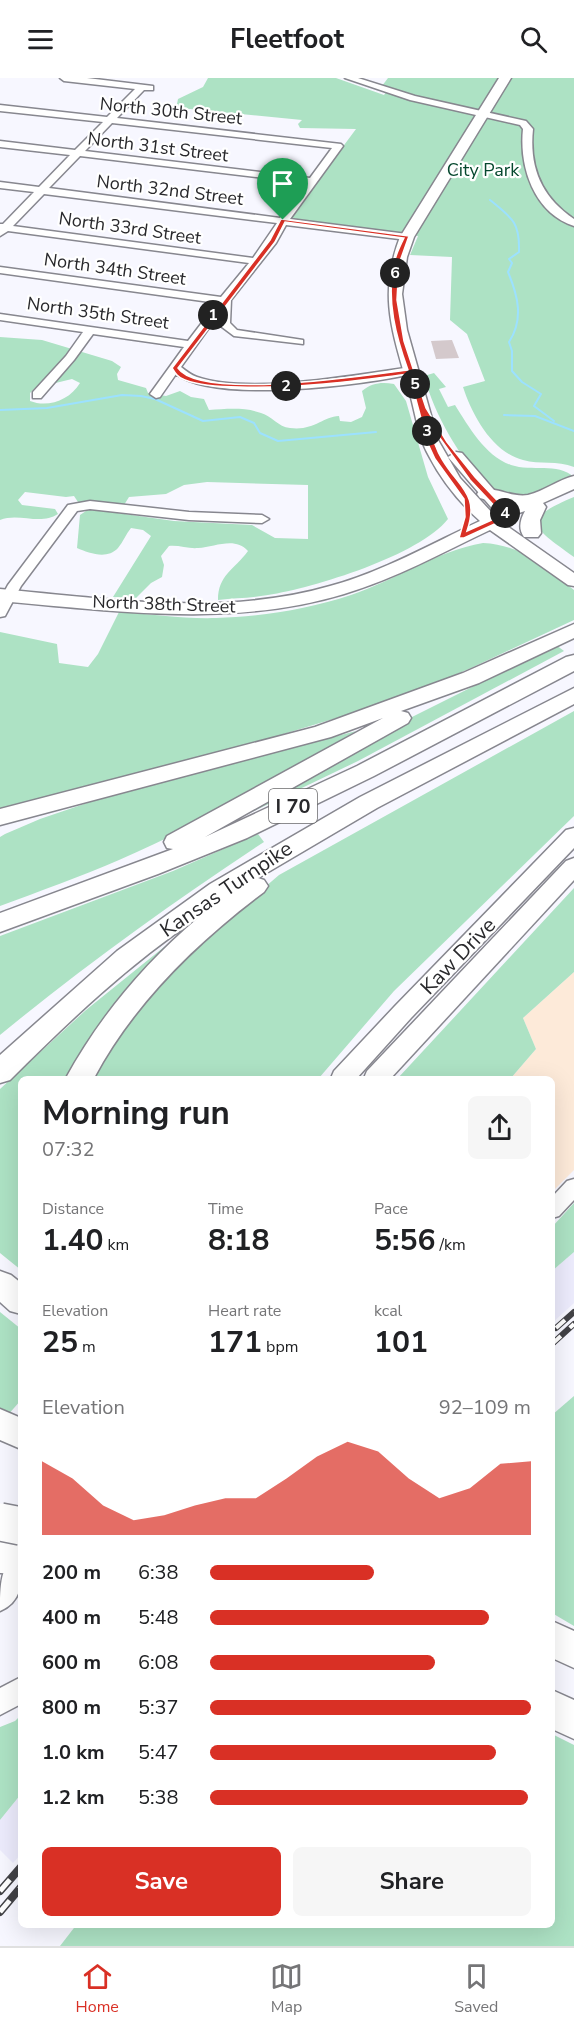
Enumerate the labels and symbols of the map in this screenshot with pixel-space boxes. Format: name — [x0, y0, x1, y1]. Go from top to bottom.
street label: North 30th Street — [99, 92, 244, 130]
street label: North 31st Street — [86, 126, 230, 168]
pin — [257, 158, 308, 220]
park label: City Park — [447, 158, 520, 182]
street label: North 32nd Street — [95, 169, 245, 211]
street label: North 33rd Street — [57, 206, 203, 250]
street label: North 34th Street — [42, 247, 188, 291]
pin: 6 — [380, 258, 410, 288]
street label: North 35th Street — [25, 291, 171, 335]
pin: 1 — [198, 300, 228, 330]
pin: 5 — [400, 369, 430, 399]
pin: 2 — [271, 371, 301, 401]
pin: 3 — [412, 416, 442, 446]
pin: 4 — [490, 498, 520, 528]
street label: North 38th Street — [92, 590, 237, 619]
road number: I 70 — [269, 789, 317, 823]
street label: Kansas Turnpike — [154, 834, 298, 944]
street label: Kaw Drive — [414, 911, 502, 1001]

